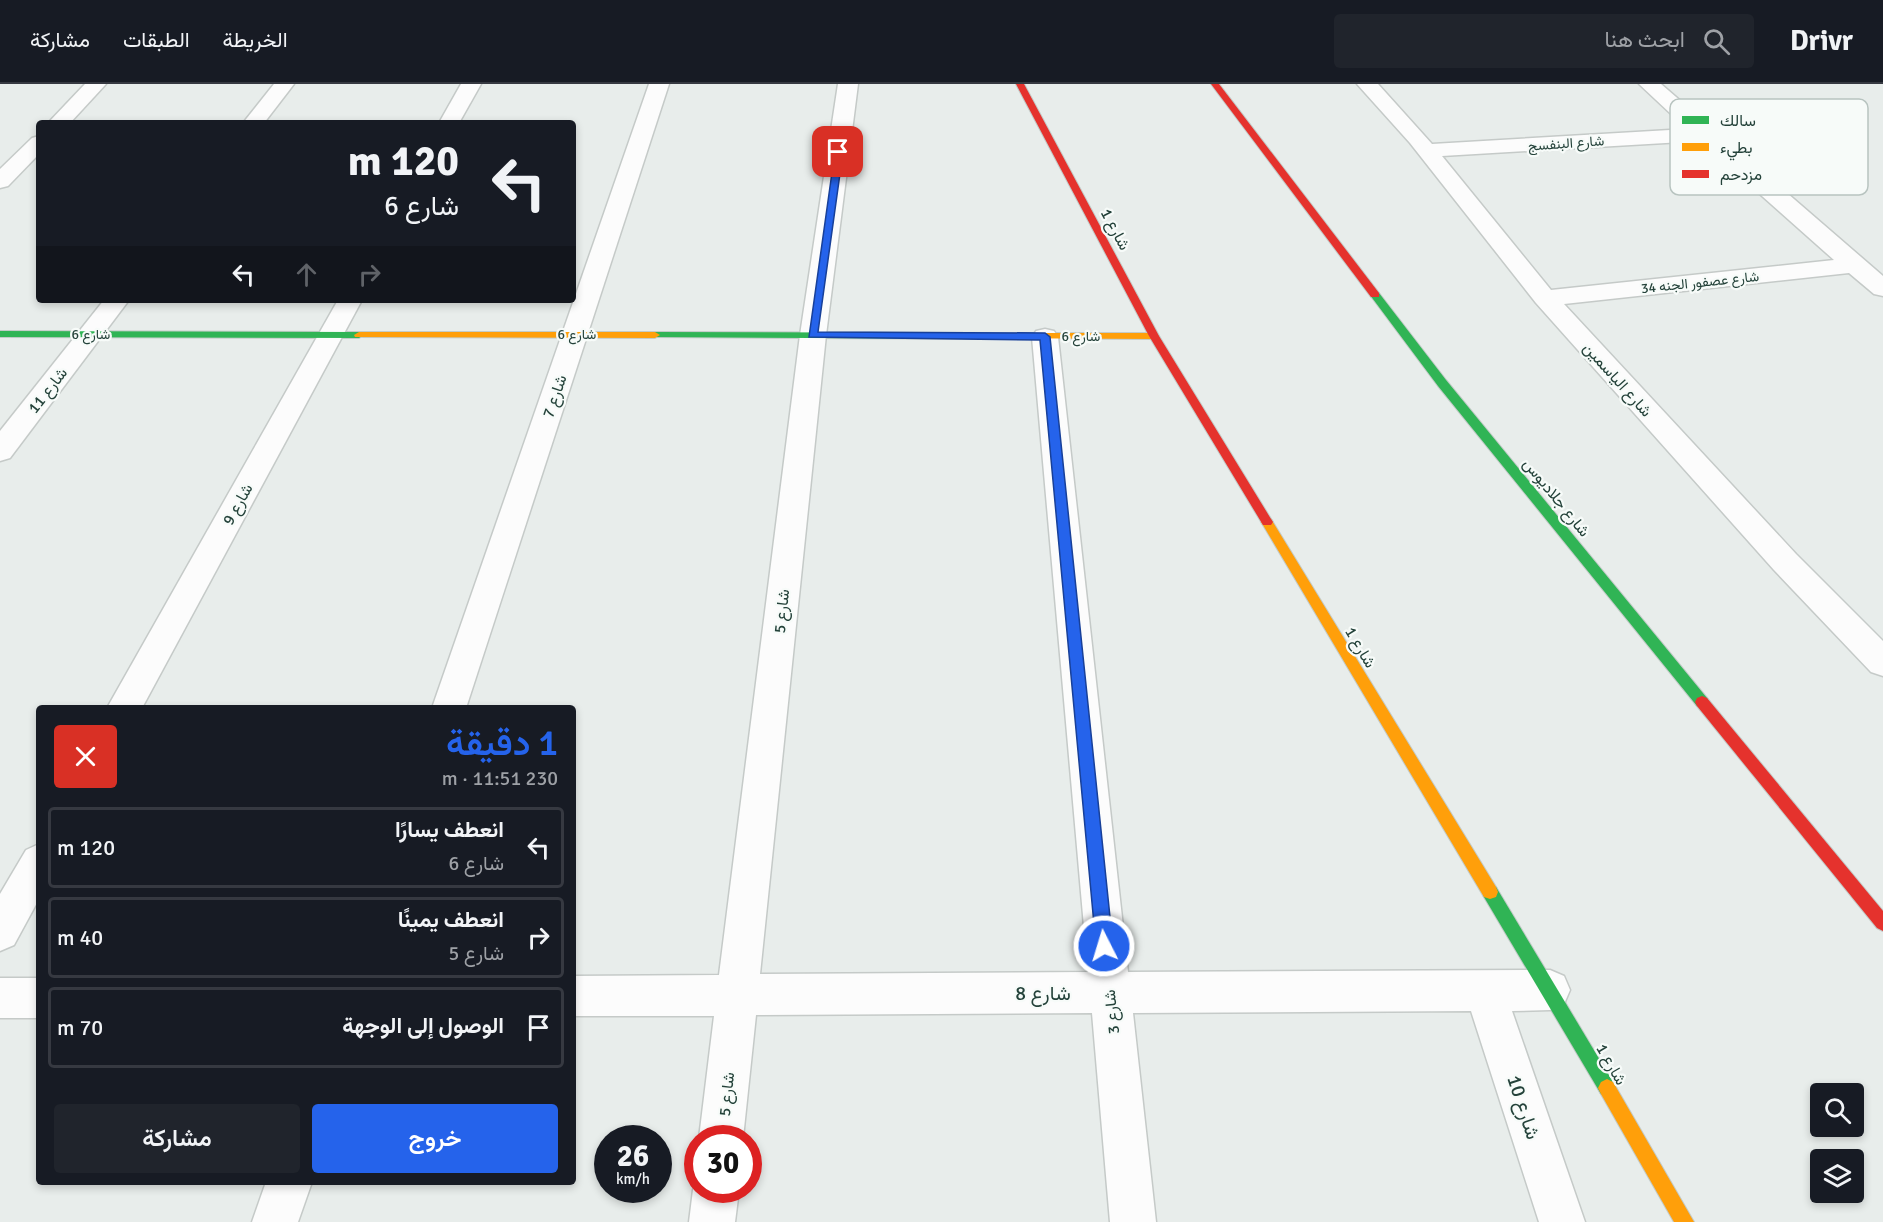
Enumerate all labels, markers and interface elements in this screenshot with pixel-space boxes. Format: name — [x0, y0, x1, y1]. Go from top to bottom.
search box — [1334, 14, 1754, 68]
text: Drivr — [1790, 24, 1853, 58]
icon: search — [1700, 25, 1733, 58]
text: ابحث هنا — [1605, 26, 1685, 53]
text: مشاركة — [30, 27, 90, 53]
text: الطبقات — [123, 27, 190, 53]
text: الخريطة — [223, 27, 288, 53]
legend — [1670, 99, 1868, 195]
text: سالك — [1720, 111, 1756, 131]
pin — [812, 126, 863, 177]
street label: شارع البنفسج — [1527, 132, 1605, 157]
icon: arrive — [821, 135, 854, 168]
text: 120 m — [348, 136, 459, 187]
text: بطيء — [1720, 138, 1752, 161]
icon: left — [480, 144, 558, 222]
text: مزدحم — [1720, 165, 1762, 185]
text: شارع 6 — [384, 190, 459, 223]
street label: شارع 1 — [1095, 205, 1134, 254]
icon: left — [227, 258, 260, 291]
icon: ahead — [290, 258, 323, 291]
icon: right — [353, 258, 386, 291]
street label: شارع عصفور الجنه 34 — [1640, 268, 1760, 299]
street label: شارع 6 — [72, 326, 110, 345]
street label: شارع 6 — [558, 326, 596, 345]
street label: شارع 6 — [1062, 328, 1100, 347]
street label: شارع الياسمين — [1578, 338, 1656, 422]
street label: شارع 11 — [24, 364, 73, 418]
street label: شارع 7 — [538, 372, 573, 421]
street label: شارع جلاديوس — [1518, 454, 1594, 542]
street label: شارع 9 — [218, 480, 258, 529]
street label: شارع 5 — [770, 588, 795, 634]
street label: شارع 1 — [1339, 623, 1380, 672]
text: 1 دقيقة — [446, 721, 558, 766]
button: close — [54, 725, 117, 788]
text: 230 m · 11:51 — [442, 766, 558, 791]
text: انعطف يسارًا — [395, 816, 504, 843]
icon: left — [522, 831, 555, 864]
text: 120 m — [57, 834, 115, 861]
text: شارع 6 — [449, 851, 504, 876]
text: انعطف يمينًا — [398, 906, 504, 933]
position arrow — [1072, 914, 1136, 978]
icon: right — [522, 921, 555, 954]
text: 40 m — [57, 924, 103, 951]
text: شارع 5 — [449, 941, 504, 966]
street label: شارع 8 — [1015, 981, 1071, 1007]
street label: شارع 3 — [1100, 989, 1125, 1035]
icon: arrive — [522, 1011, 555, 1044]
text: الوصول إلى الوجهة — [342, 1012, 504, 1039]
text: 70 m — [57, 1014, 103, 1041]
street label: شارع 1 — [1591, 1040, 1631, 1089]
street label: شارع 5 — [715, 1071, 740, 1117]
street label: شارع 10 — [1500, 1072, 1546, 1143]
map controls — [1810, 1083, 1864, 1203]
button: search — [1810, 1083, 1864, 1137]
button: مشاركة — [54, 1104, 300, 1173]
button: خروج — [312, 1104, 558, 1173]
speed limit sign: 30 — [684, 1125, 762, 1203]
text: 26 — [617, 1138, 649, 1175]
button: layers — [1810, 1149, 1864, 1203]
text: km/h — [616, 1170, 650, 1188]

